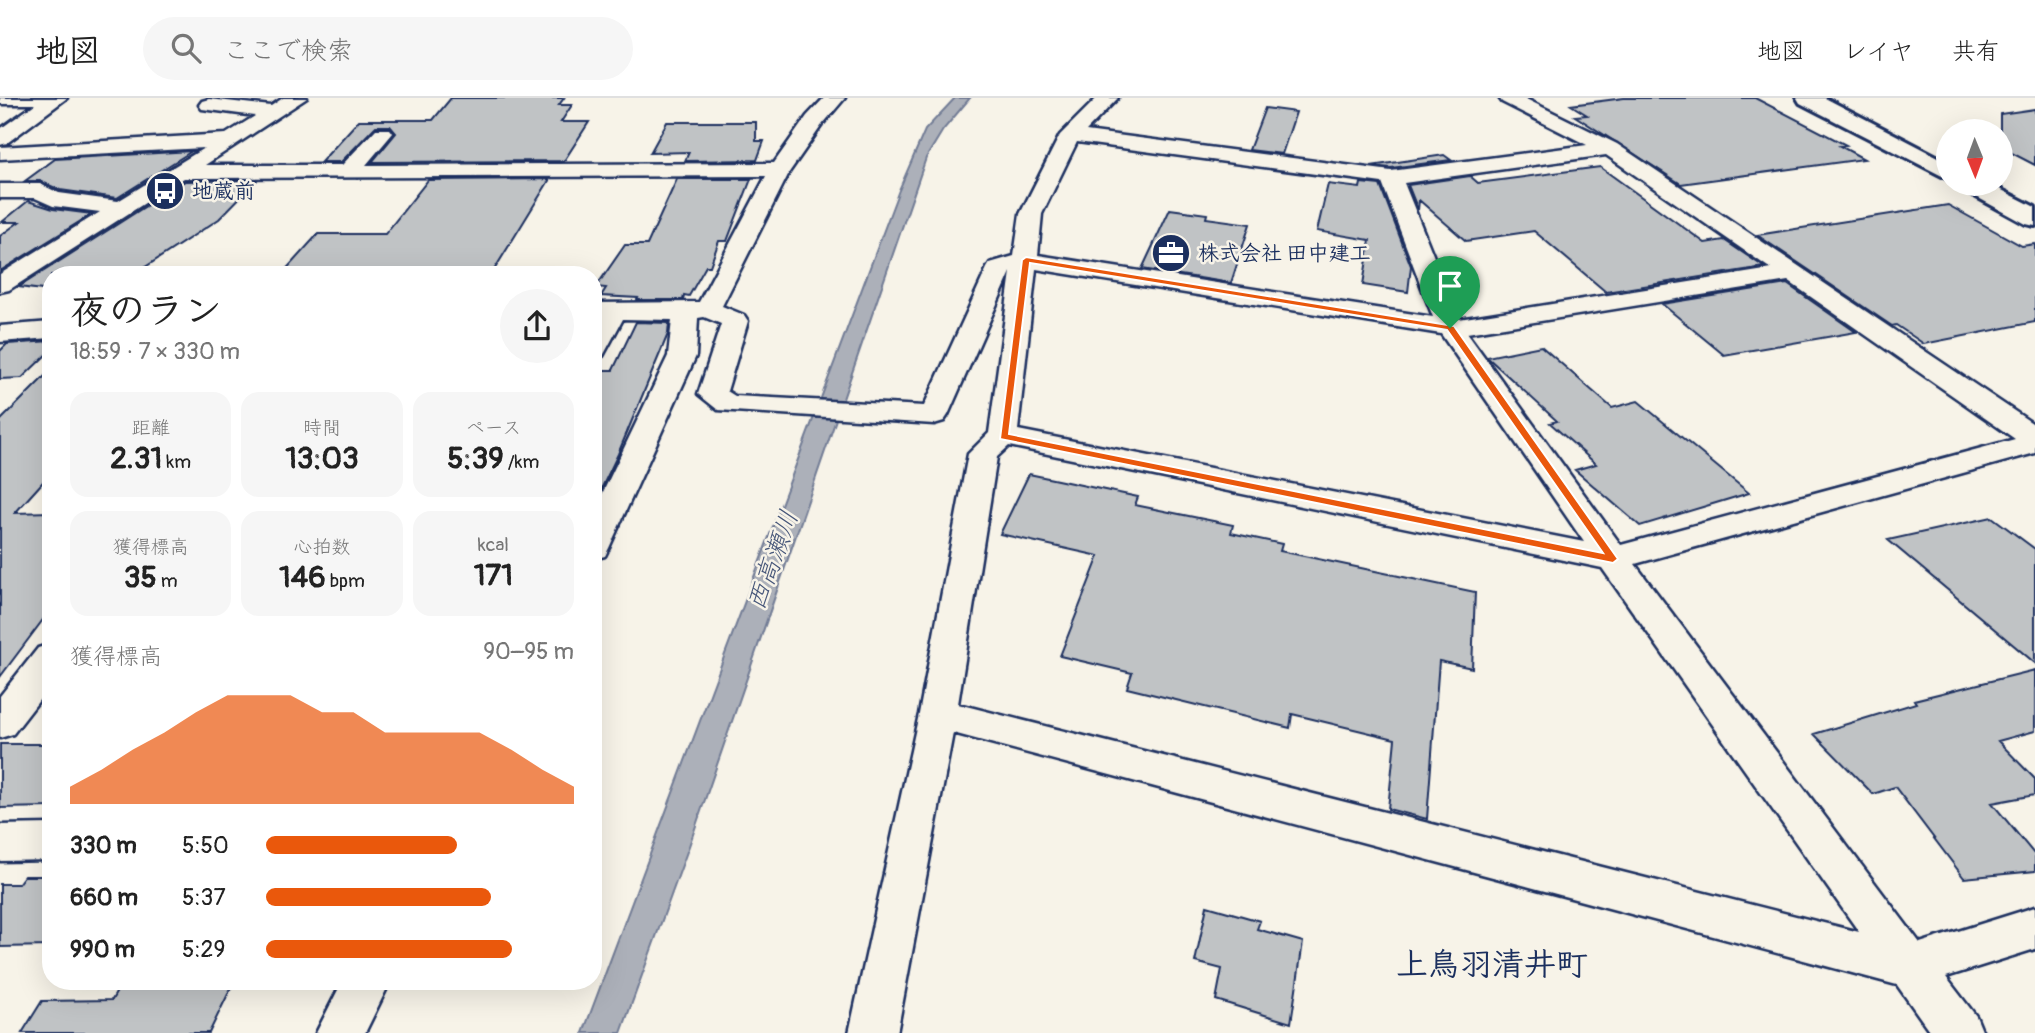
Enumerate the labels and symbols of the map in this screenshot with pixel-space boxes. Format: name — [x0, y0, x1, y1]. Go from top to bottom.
north arrow — [1936, 119, 2012, 196]
bus stop icon: 地蔵前 — [144, 170, 186, 212]
place label: 地蔵前 — [192, 178, 255, 205]
office icon: 株式会社 田中建工 — [1150, 232, 1192, 274]
place label: 株式会社 田中建工 — [1198, 240, 1371, 267]
pin — [1420, 256, 1480, 328]
water label: 西高瀬川 — [740, 506, 806, 615]
district label: 上鳥羽清井町 — [1396, 945, 1588, 985]

